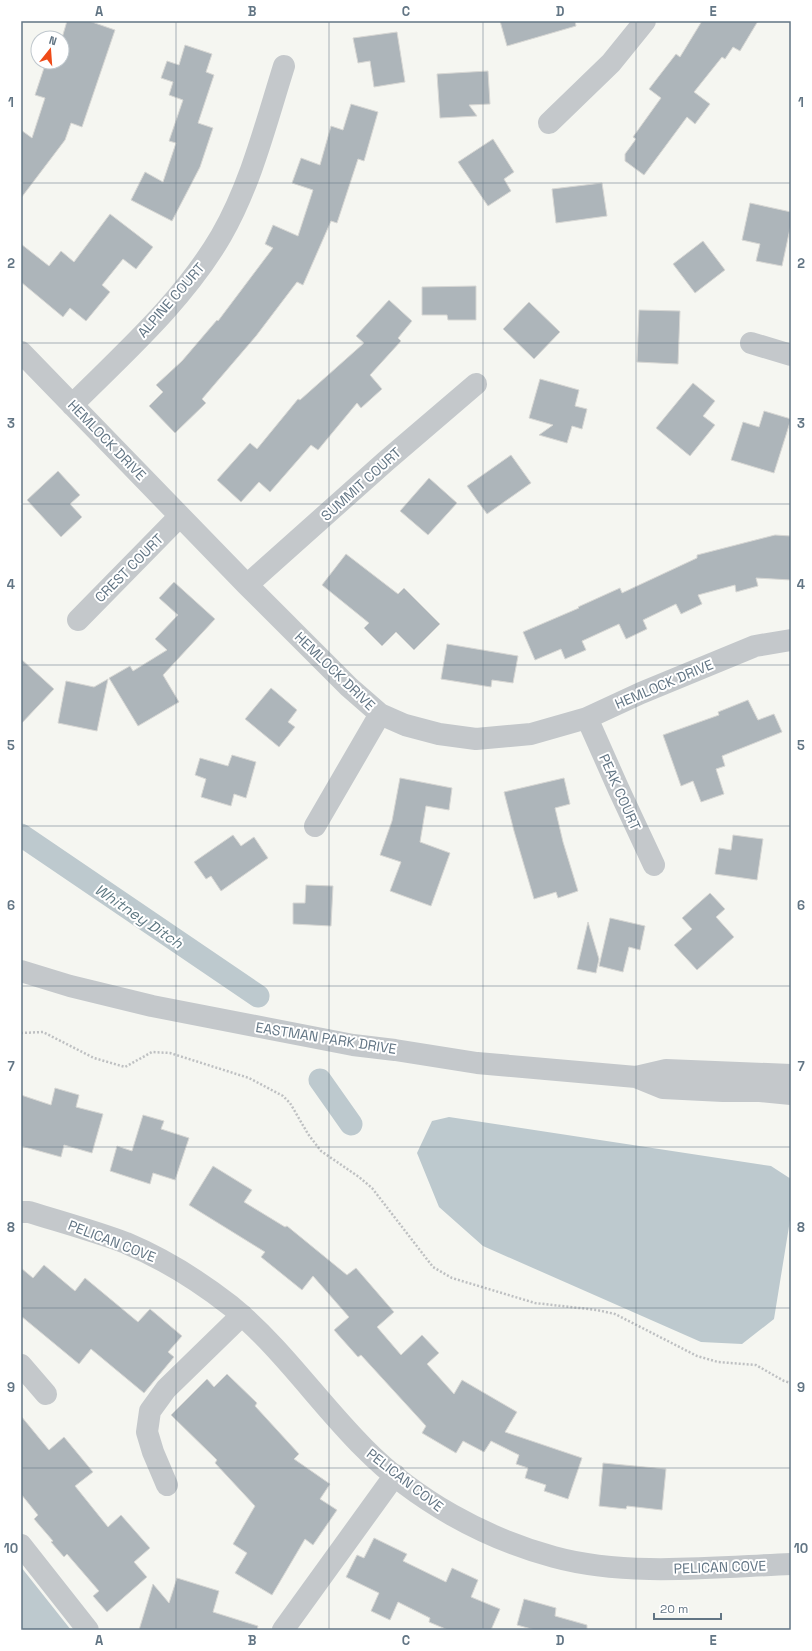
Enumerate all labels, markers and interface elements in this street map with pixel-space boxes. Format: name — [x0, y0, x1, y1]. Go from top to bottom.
text: A — [95, 3, 104, 20]
text: B — [248, 3, 257, 20]
text: C — [402, 3, 410, 20]
text: D — [556, 3, 565, 20]
text: E — [709, 3, 717, 20]
north arrow — [30, 30, 70, 70]
text: N — [47, 33, 58, 48]
text: 1 — [8, 94, 14, 111]
text: 1 — [798, 94, 804, 111]
text: 2 — [7, 255, 15, 272]
text: 2 — [797, 255, 805, 272]
street label: ALPINE COURT — [133, 259, 209, 341]
street label: HEMLOCK DRIVE — [64, 396, 150, 484]
text: 3 — [7, 415, 15, 432]
text: 3 — [797, 415, 805, 432]
street label: SUMMIT COURT — [317, 443, 405, 525]
street label: CREST COURT — [91, 530, 167, 606]
text: 4 — [7, 576, 15, 593]
text: 4 — [797, 576, 805, 593]
street label: HEMLOCK DRIVE — [291, 628, 379, 714]
street label: HEMLOCK DRIVE — [612, 655, 716, 713]
text: 5 — [7, 737, 15, 754]
text: 5 — [797, 737, 805, 754]
street label: PEAK COURT — [595, 751, 645, 833]
water label: Whitney Ditch — [91, 879, 187, 953]
text: 6 — [7, 897, 15, 914]
text: 6 — [797, 897, 805, 914]
street label: EASTMAN PARK DRIVE — [254, 1018, 398, 1058]
text: 7 — [7, 1058, 15, 1075]
text: 7 — [797, 1058, 805, 1075]
street label: PELICAN COVE — [66, 1216, 159, 1266]
text: 8 — [7, 1219, 15, 1236]
text: 8 — [797, 1219, 805, 1236]
text: 9 — [7, 1379, 15, 1396]
text: 9 — [797, 1379, 805, 1396]
street label: PELICAN COVE — [363, 1444, 447, 1516]
text: 10 — [4, 1540, 18, 1557]
text: 10 — [794, 1540, 808, 1557]
street label: PELICAN COVE — [673, 1556, 767, 1578]
scale bar — [654, 1595, 721, 1621]
text: 20 m — [660, 1601, 688, 1617]
text: A — [95, 1632, 104, 1649]
text: B — [248, 1632, 257, 1649]
text: C — [402, 1632, 410, 1649]
text: D — [556, 1632, 565, 1649]
text: E — [709, 1632, 717, 1649]

